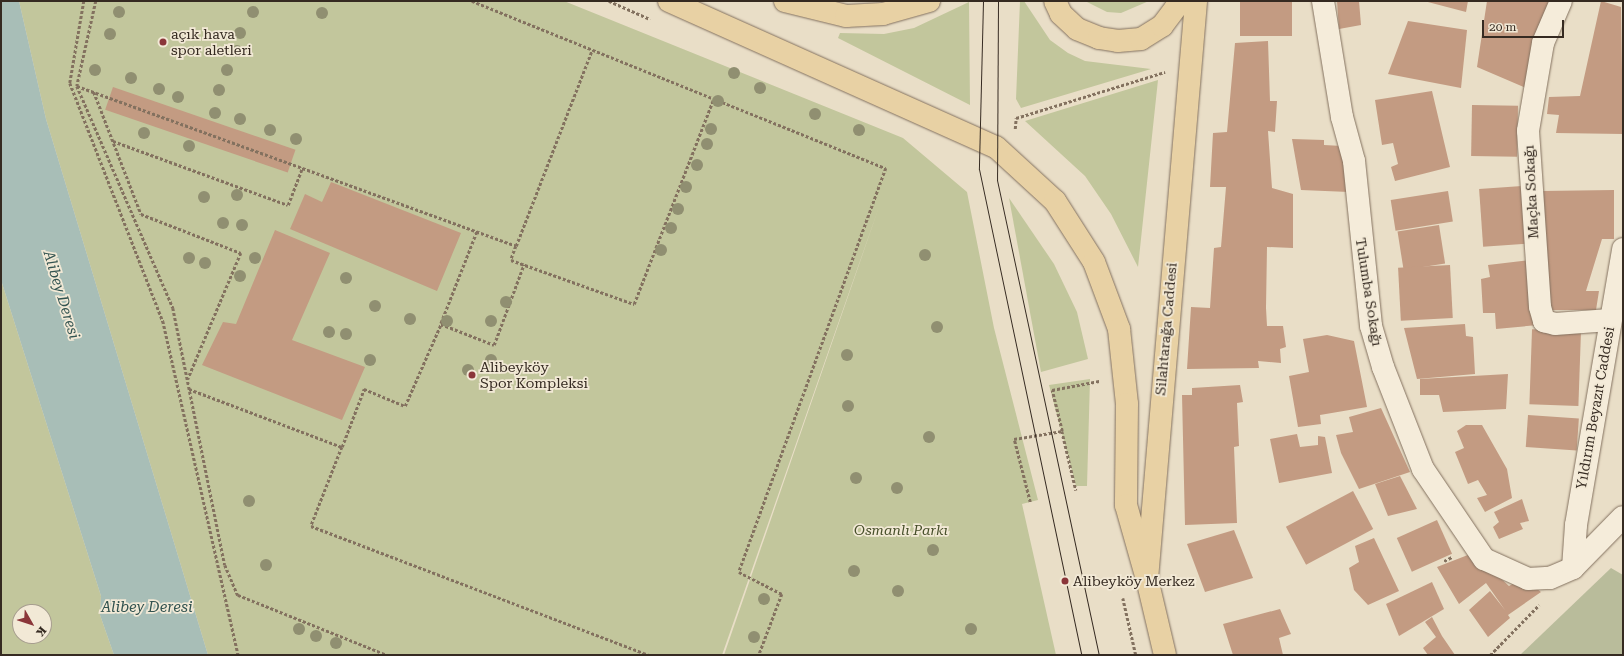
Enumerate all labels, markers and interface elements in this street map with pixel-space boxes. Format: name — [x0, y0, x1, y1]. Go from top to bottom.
scale bar — [1484, 12, 1566, 38]
text: 20 m — [1489, 20, 1516, 34]
place label: açık hava spor aletleri — [171, 26, 252, 58]
marker: açık hava spor aletleri — [158, 37, 168, 47]
street label: Maçka Sokağı — [1520, 145, 1542, 239]
street label: Tulumba Sokağı — [1352, 237, 1386, 347]
water label: Alibey Deresi — [39, 249, 83, 341]
street label: Silahtarağa Caddesi — [1152, 262, 1180, 396]
street label: Yıldırım Beyazıt Caddesi — [1572, 325, 1618, 491]
place label: Alibeyköy Spor Kompleksi — [480, 359, 588, 392]
marker: Alibeyköy Spor Kompleksi — [467, 370, 477, 380]
park label: Osmanlı Parkı — [854, 522, 948, 538]
place label: Alibeyköy Merkez — [1073, 573, 1195, 589]
marker: Alibeyköy Merkez — [1060, 576, 1070, 586]
water label: Alibey Deresi — [101, 599, 193, 617]
north arrow — [12, 604, 52, 644]
text: K — [33, 624, 49, 639]

